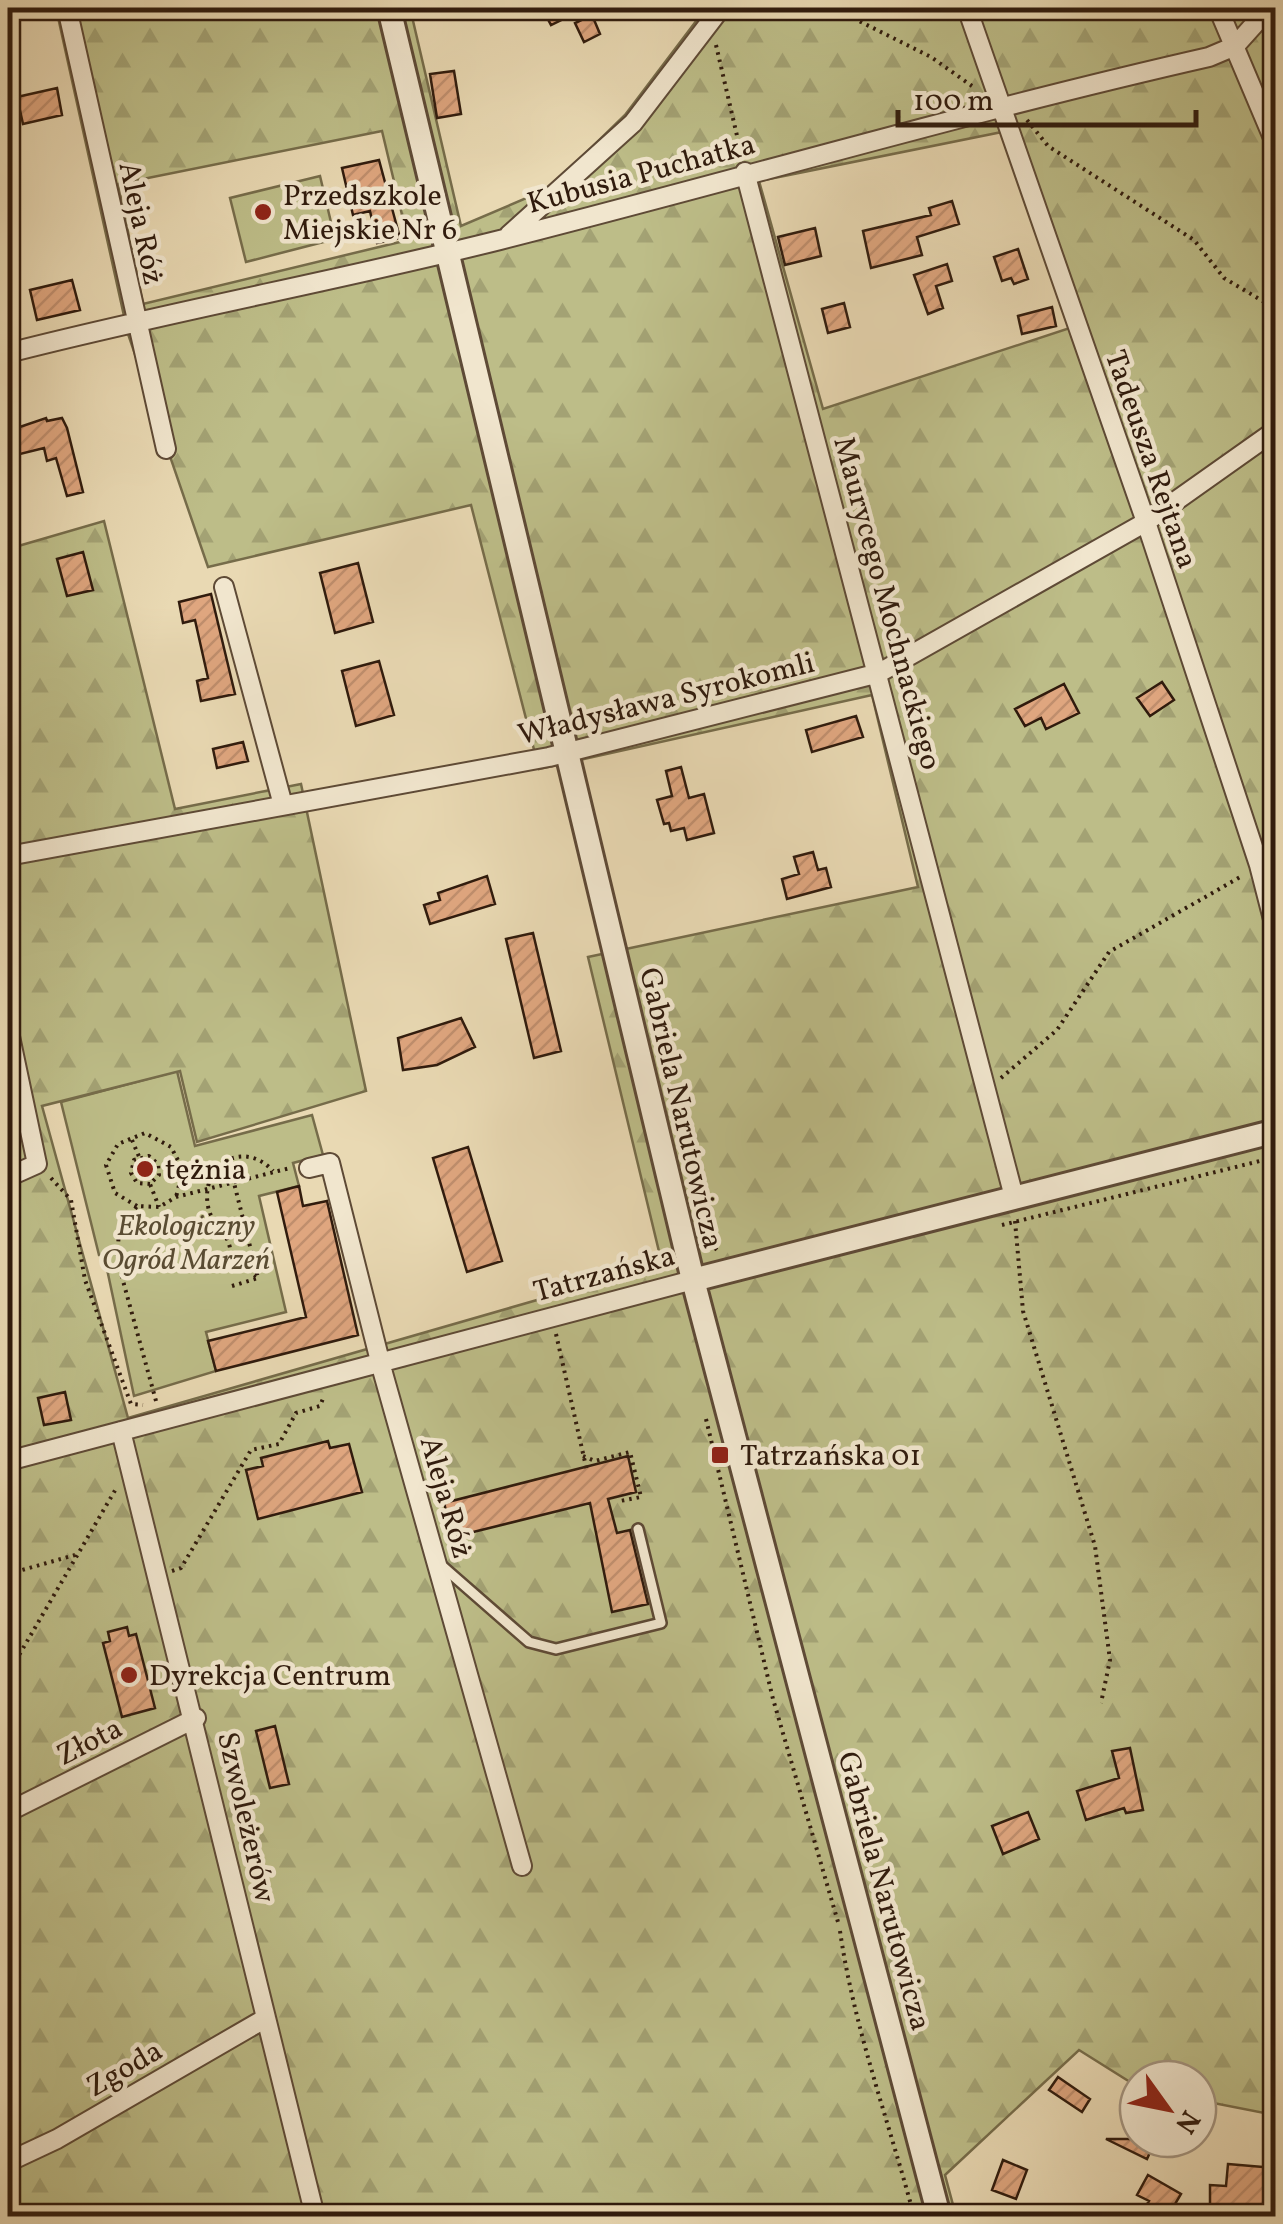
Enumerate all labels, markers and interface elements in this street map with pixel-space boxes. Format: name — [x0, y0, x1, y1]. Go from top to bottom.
scale bar — [898, 65, 1196, 127]
text: 100 m — [913, 81, 994, 123]
street label: Kubusia Puchatka — [523, 124, 760, 226]
street label: Aleja Róż — [107, 158, 174, 289]
place label: Przedszkole Miejskie Nr 6 — [283, 176, 457, 252]
marker: Przedszkole Miejskie Nr 6 — [252, 201, 274, 223]
street label: Tadeusza Rejtana — [1093, 345, 1207, 575]
street label: Maurycego Mochnackiego — [821, 432, 951, 775]
street label: Władysława Syrokomli — [514, 643, 819, 757]
street label: Gabriela Narutowicza — [627, 964, 733, 1253]
place label: tężnia — [165, 1150, 246, 1192]
marker: tężnia — [134, 1158, 156, 1180]
park label: Ekologiczny Ogród Marzeń — [102, 1206, 270, 1282]
street label: Tatrzańska — [529, 1236, 680, 1314]
street label: Aleja Róż — [408, 1432, 482, 1563]
place label: Tatrzańska 01 — [740, 1436, 921, 1478]
marker: Tatrzańska 01 — [709, 1444, 731, 1466]
place label: Dyrekcja Centrum — [149, 1656, 391, 1698]
marker: Dyrekcja Centrum — [118, 1664, 140, 1686]
street label: Złota — [49, 1708, 130, 1777]
street label: Szwoleżerów — [205, 1728, 285, 1907]
street label: Gabriela Narutowicza — [826, 1747, 941, 2036]
street label: Zgoda — [79, 2031, 171, 2108]
north arrow — [1118, 2059, 1218, 2159]
text: N — [1165, 2102, 1209, 2140]

